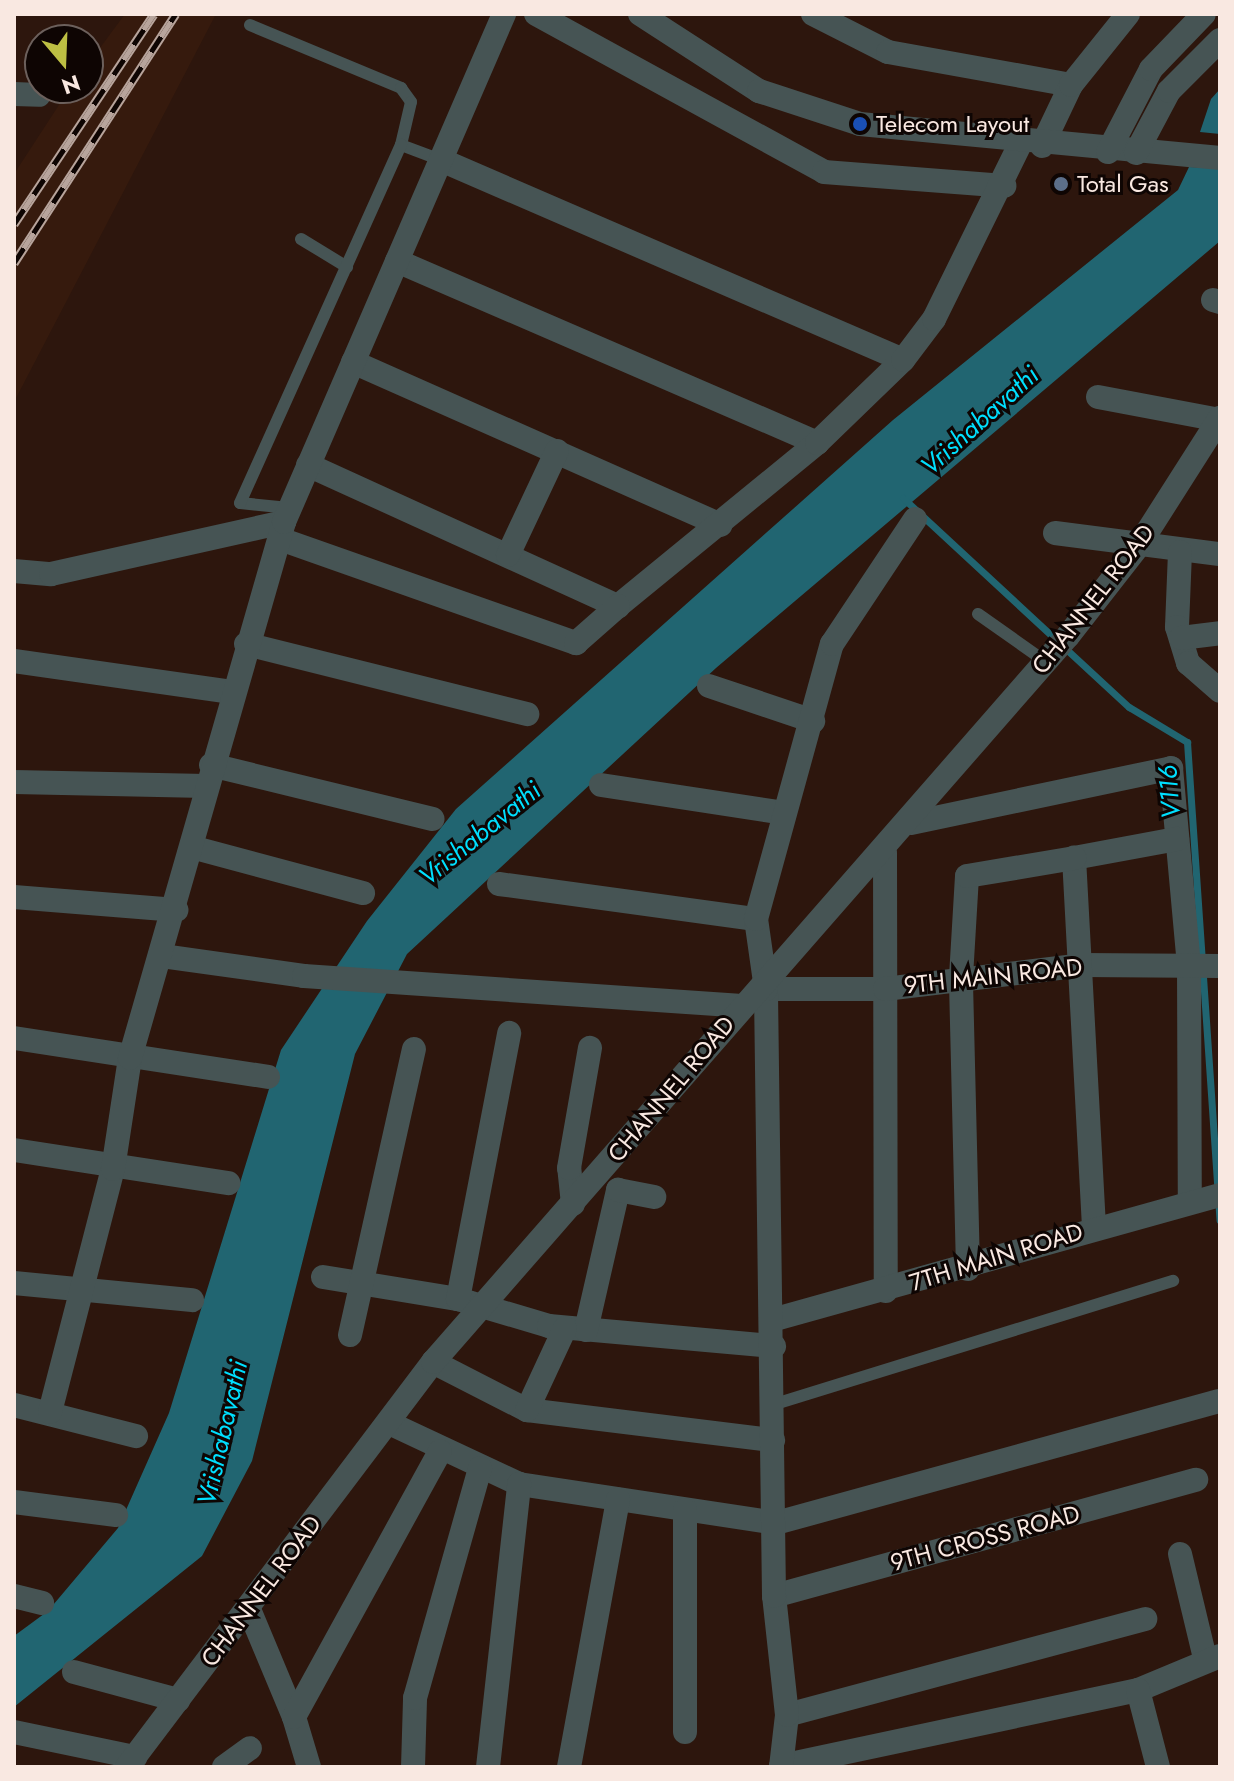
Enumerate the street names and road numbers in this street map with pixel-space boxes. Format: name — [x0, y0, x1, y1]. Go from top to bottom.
street label: CHANNEL ROAD — [1026, 519, 1160, 679]
street label: 9TH MAIN ROAD — [902, 952, 1084, 1000]
street label: CHANNEL ROAD — [602, 1010, 740, 1168]
street label: 7TH MAIN ROAD — [906, 1217, 1086, 1297]
street label: 9TH CROSS ROAD — [887, 1499, 1083, 1577]
street label: CHANNEL ROAD — [195, 1510, 327, 1672]

